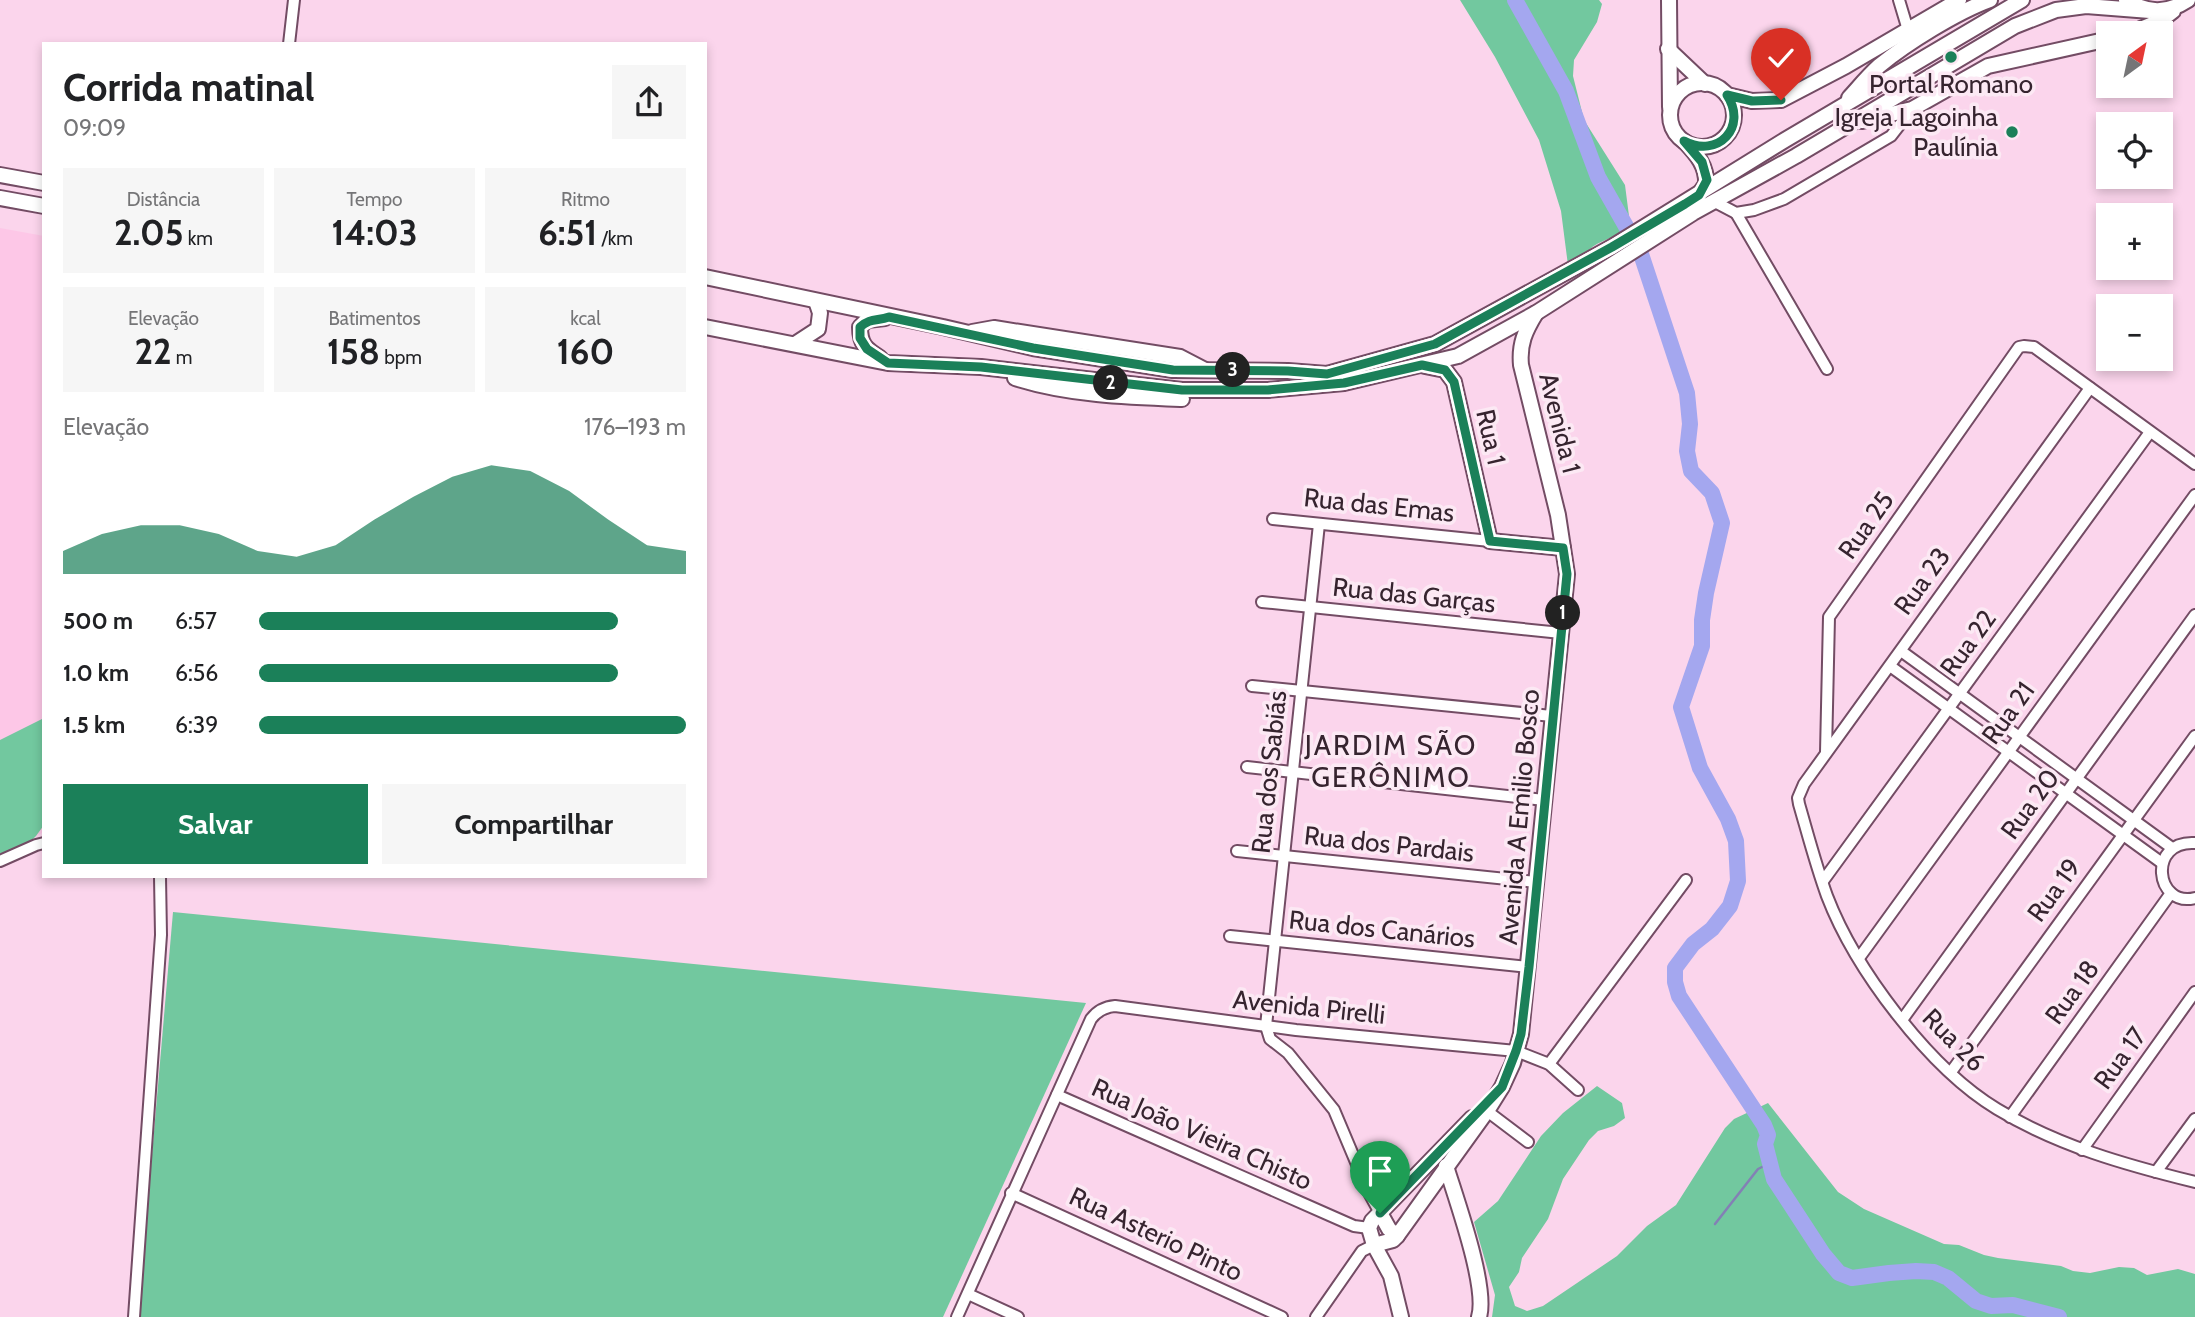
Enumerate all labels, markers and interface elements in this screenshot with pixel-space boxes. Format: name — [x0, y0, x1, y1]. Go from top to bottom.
north arrow — [2096, 21, 2174, 98]
map controls — [2096, 21, 2173, 371]
pin — [1751, 28, 1811, 100]
icon: check — [1762, 39, 1800, 77]
marker: Portal Romano — [1943, 49, 1959, 65]
text: Corrida matinal — [63, 64, 315, 111]
button: share — [612, 65, 686, 139]
place label: Portal Romano — [1869, 68, 2033, 100]
place label: Igreja Lagoinha Paulínia — [1834, 101, 1999, 163]
button: locate — [2096, 112, 2173, 189]
text: 09:09 — [63, 114, 126, 142]
marker: Igreja Lagoinha Paulínia — [2004, 124, 2020, 140]
text: Distância — [127, 188, 200, 211]
text: Tempo — [346, 188, 403, 211]
text: Ritmo — [561, 188, 610, 211]
button: + — [2096, 203, 2173, 280]
text: 2.05 — [114, 211, 184, 254]
text: 14:03 — [332, 211, 418, 254]
text: 6:51 — [538, 211, 597, 254]
text: km — [184, 227, 213, 250]
text: /km — [597, 227, 633, 250]
button: − — [2096, 294, 2173, 371]
text: Elevação — [128, 307, 199, 330]
text: Batimentos — [328, 307, 421, 330]
text: kcal — [570, 307, 601, 330]
text: 22 — [135, 330, 172, 373]
text: 158 — [327, 330, 380, 373]
text: 160 — [557, 330, 614, 373]
text: m — [172, 346, 192, 369]
text: bpm — [380, 346, 422, 369]
pin: 3 — [1216, 352, 1250, 388]
text: 3 — [1227, 358, 1238, 381]
pin: 2 — [1094, 366, 1128, 400]
street label: Avenida 1 — [1532, 370, 1588, 476]
text: 2 — [1105, 371, 1116, 394]
street label: Rua 1 — [1469, 406, 1513, 468]
text: Elevação — [63, 413, 149, 441]
text: 176–193 m — [584, 413, 686, 441]
street label: Rua das Emas — [1302, 481, 1456, 529]
street label: Rua 25 — [1831, 485, 1901, 565]
street label: Rua 23 — [1887, 541, 1957, 621]
street label: Rua das Garças — [1331, 571, 1497, 619]
pin: 1 — [1546, 596, 1580, 630]
text: 1 — [1559, 601, 1566, 624]
street label: Rua 22 — [1933, 603, 2003, 683]
text: 500 m — [63, 607, 133, 635]
text: 6:57 — [175, 607, 217, 635]
text: 1.0 km — [63, 659, 129, 687]
text: 6:56 — [175, 659, 218, 687]
street label: Rua 21 — [1975, 676, 2041, 750]
street label: Avenida A Emilio Bosco — [1492, 688, 1546, 946]
street label: Rua dos Sabiás — [1245, 689, 1293, 855]
text: 1.5 km — [63, 711, 125, 739]
text: 6:39 — [175, 711, 218, 739]
district label: JARDIM SÃO GERÔNIMO — [1304, 728, 1477, 794]
street label: Rua 20 — [1994, 763, 2066, 845]
button: Salvar — [63, 784, 368, 864]
button: Compartilhar — [382, 784, 686, 864]
street label: Rua dos Pardais — [1302, 819, 1476, 869]
street label: Rua 19 — [2020, 852, 2088, 928]
street label: Rua dos Canários — [1287, 903, 1477, 955]
street label: Rua 18 — [2038, 954, 2106, 1030]
street label: Avenida Pirelli — [1231, 983, 1387, 1031]
street label: Rua 26 — [1916, 1002, 1992, 1078]
street label: Rua 17 — [2087, 1021, 2153, 1095]
street label: Rua João Vieira Chisto — [1087, 1071, 1317, 1197]
pin — [1350, 1141, 1410, 1213]
icon: arrive — [1361, 1152, 1399, 1190]
street label: Rua Asterio Pinto — [1064, 1180, 1248, 1288]

